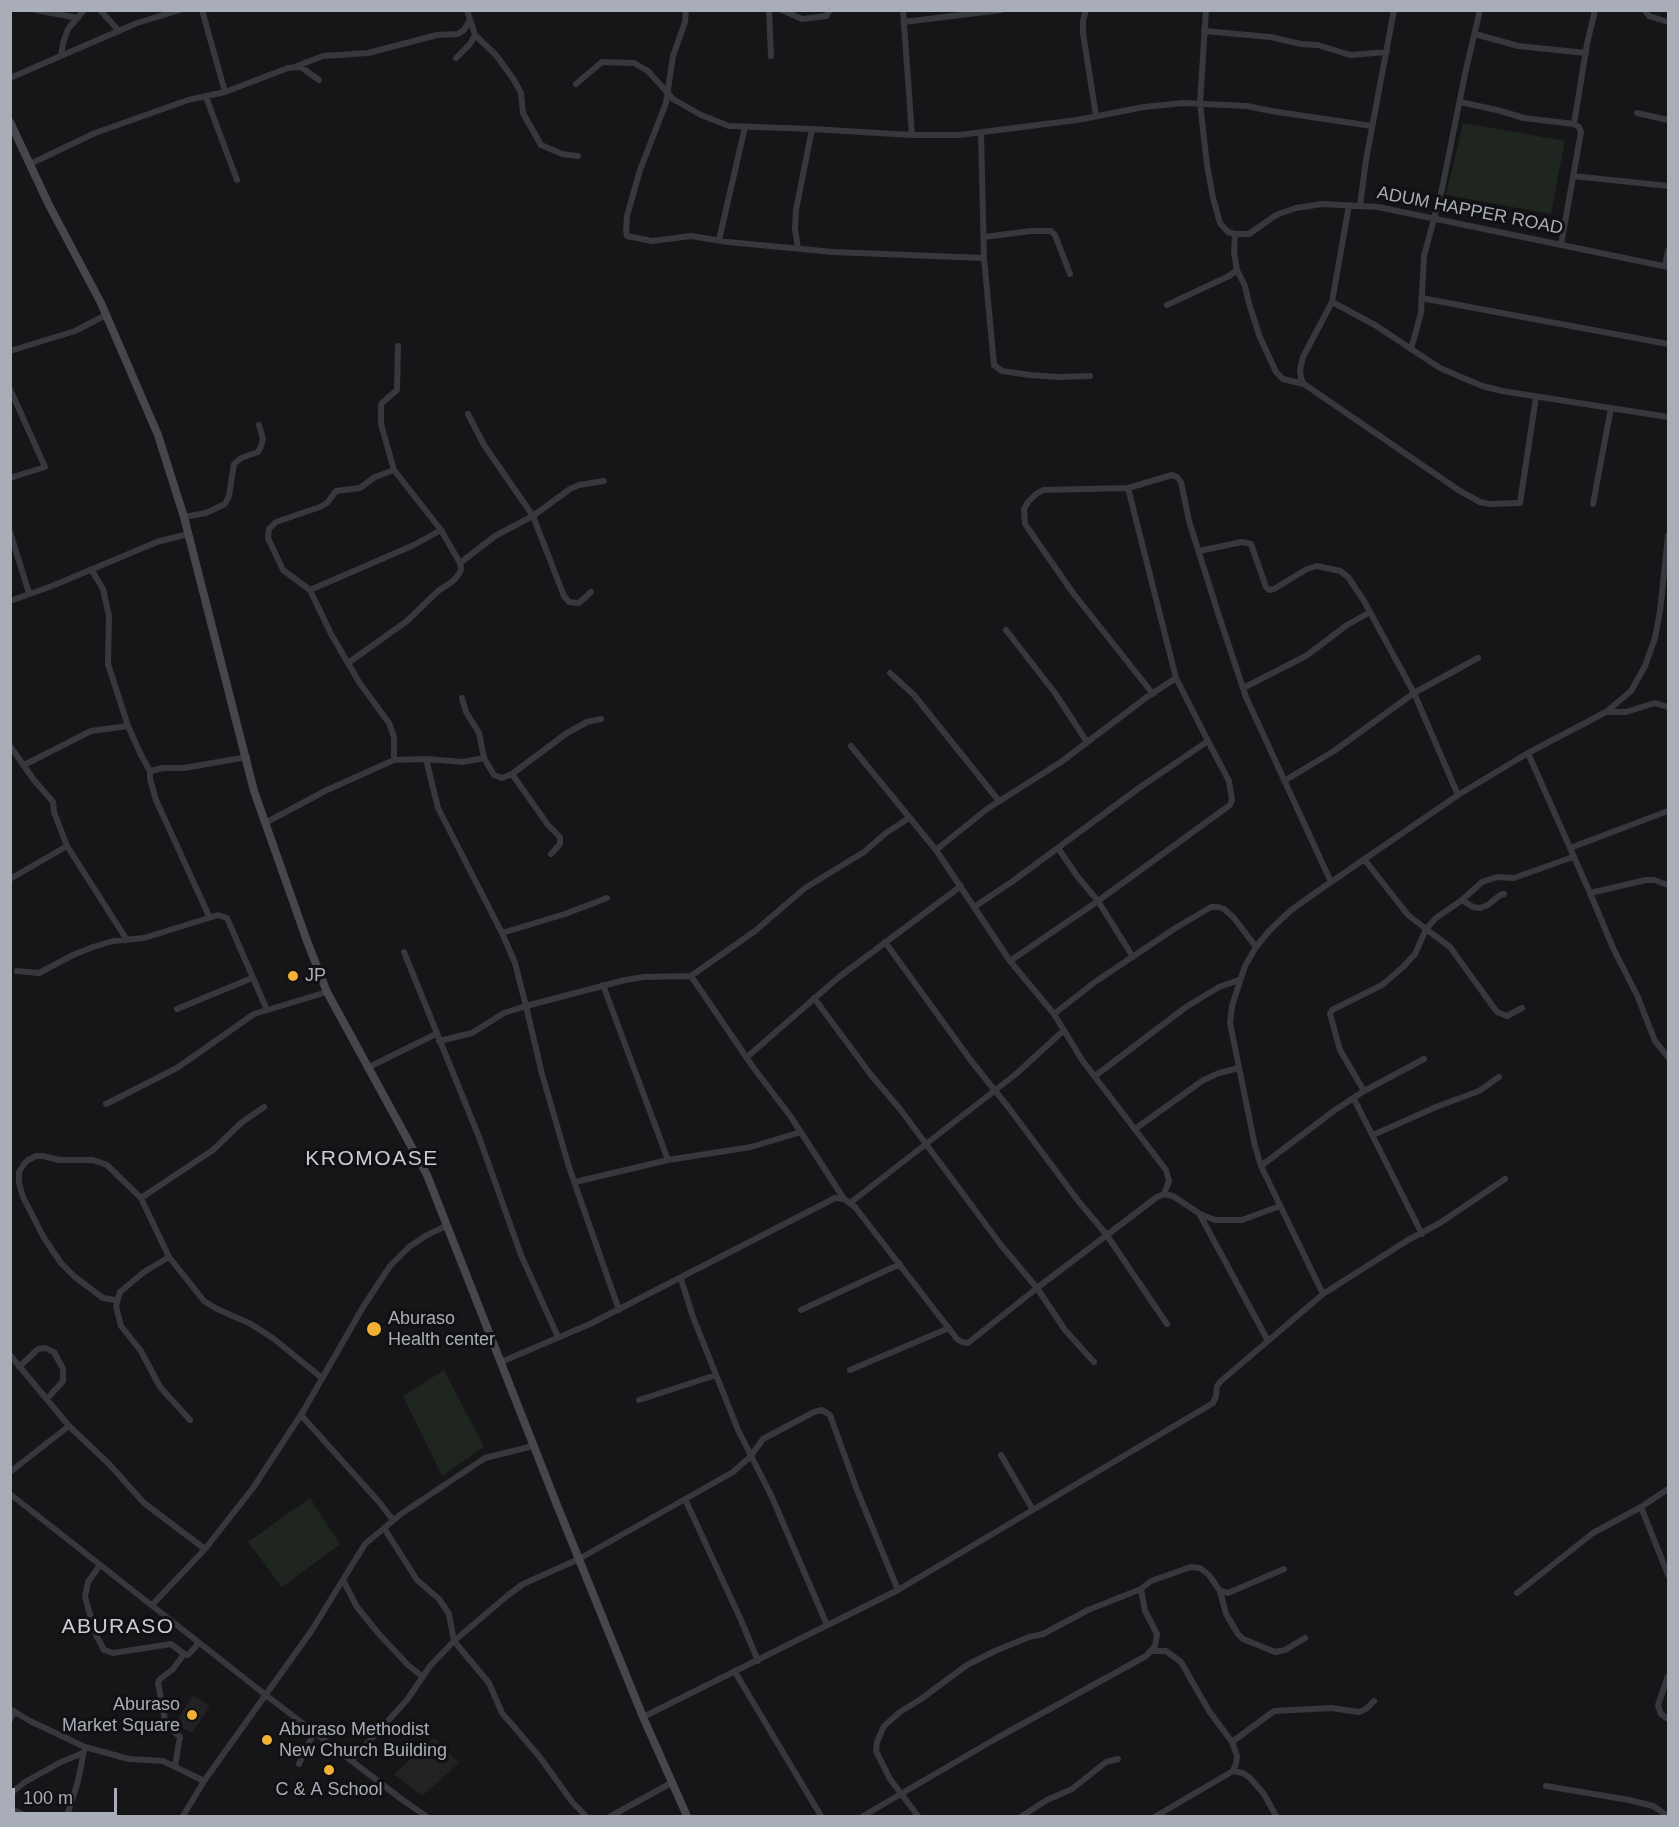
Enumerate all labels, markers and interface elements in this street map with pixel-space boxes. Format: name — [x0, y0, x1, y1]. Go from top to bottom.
street label: ADUM HAPPER ROAD — [1375, 182, 1565, 240]
place label: JP — [305, 965, 326, 987]
marker: JP — [286, 969, 300, 983]
district label: KROMOASE — [305, 1146, 439, 1172]
place label: Aburaso Health center — [388, 1308, 495, 1350]
marker: Aburaso Health center — [365, 1320, 383, 1338]
district label: ABURASO — [61, 1614, 175, 1640]
place label: Aburaso Market Square — [62, 1694, 180, 1736]
marker: Aburaso Market Square — [185, 1708, 199, 1722]
place label: Aburaso Methodist New Church Building — [279, 1719, 447, 1762]
marker: Aburaso Methodist New Church Building — [260, 1733, 274, 1747]
marker: C & A School — [322, 1763, 336, 1777]
scale bar — [15, 1776, 120, 1814]
place label: C & A School — [275, 1779, 383, 1801]
text: 100 m — [23, 1788, 73, 1808]

